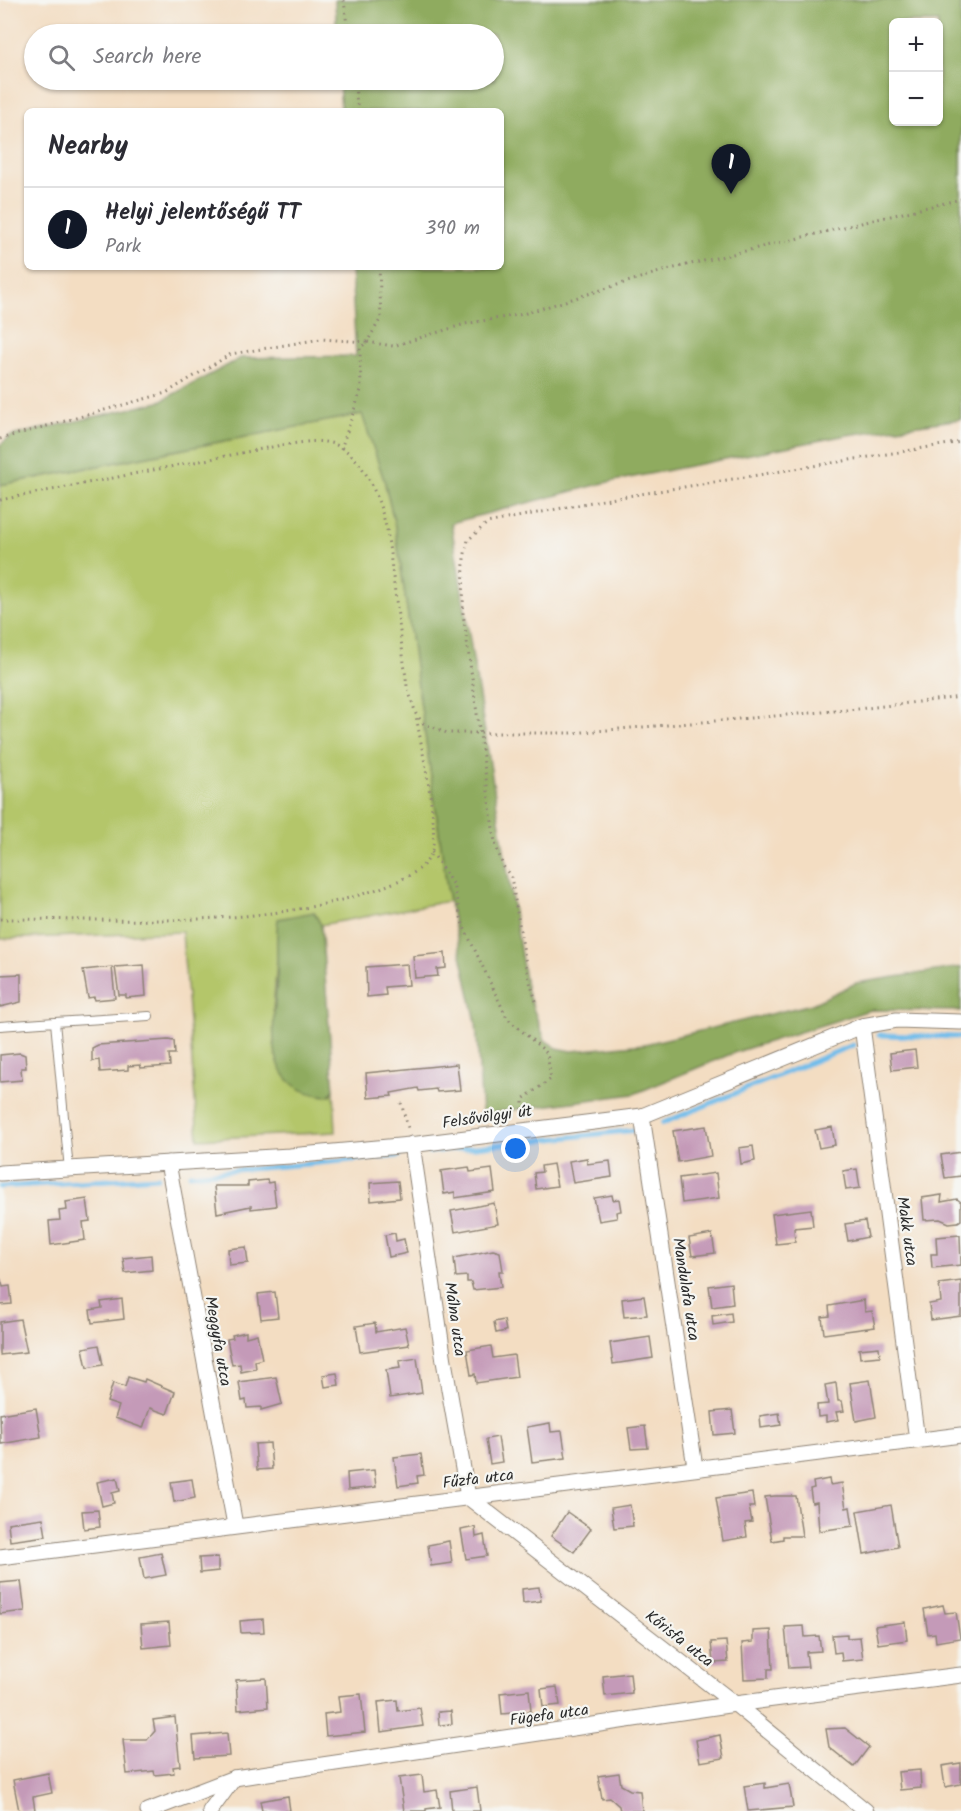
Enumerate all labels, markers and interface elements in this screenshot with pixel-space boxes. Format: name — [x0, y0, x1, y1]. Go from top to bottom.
map controls — [889, 18, 943, 126]
button: + — [889, 18, 943, 72]
search box — [24, 24, 504, 90]
text: Search here — [93, 40, 201, 75]
icon: search — [45, 41, 78, 74]
button: − — [889, 72, 943, 126]
text: Nearby — [48, 126, 128, 168]
pin: 1 — [712, 144, 750, 194]
text: Helyi jelentőségű TT — [105, 196, 300, 231]
text: 1 — [64, 213, 71, 245]
text: 390 m — [425, 213, 480, 245]
text: Park — [105, 231, 141, 263]
street label: Felsővölgyi út — [441, 1099, 535, 1136]
your location — [501, 1134, 530, 1163]
street label: Makk utca — [889, 1195, 924, 1268]
street label: Mandulafa utca — [665, 1236, 706, 1343]
street label: Málna utca — [437, 1280, 472, 1358]
street label: Meggyfa utca — [197, 1294, 238, 1388]
street label: Fűzfa utca — [441, 1463, 515, 1496]
street label: Kőrisfa utca — [639, 1604, 719, 1674]
street label: Fügefa utca — [508, 1698, 590, 1733]

